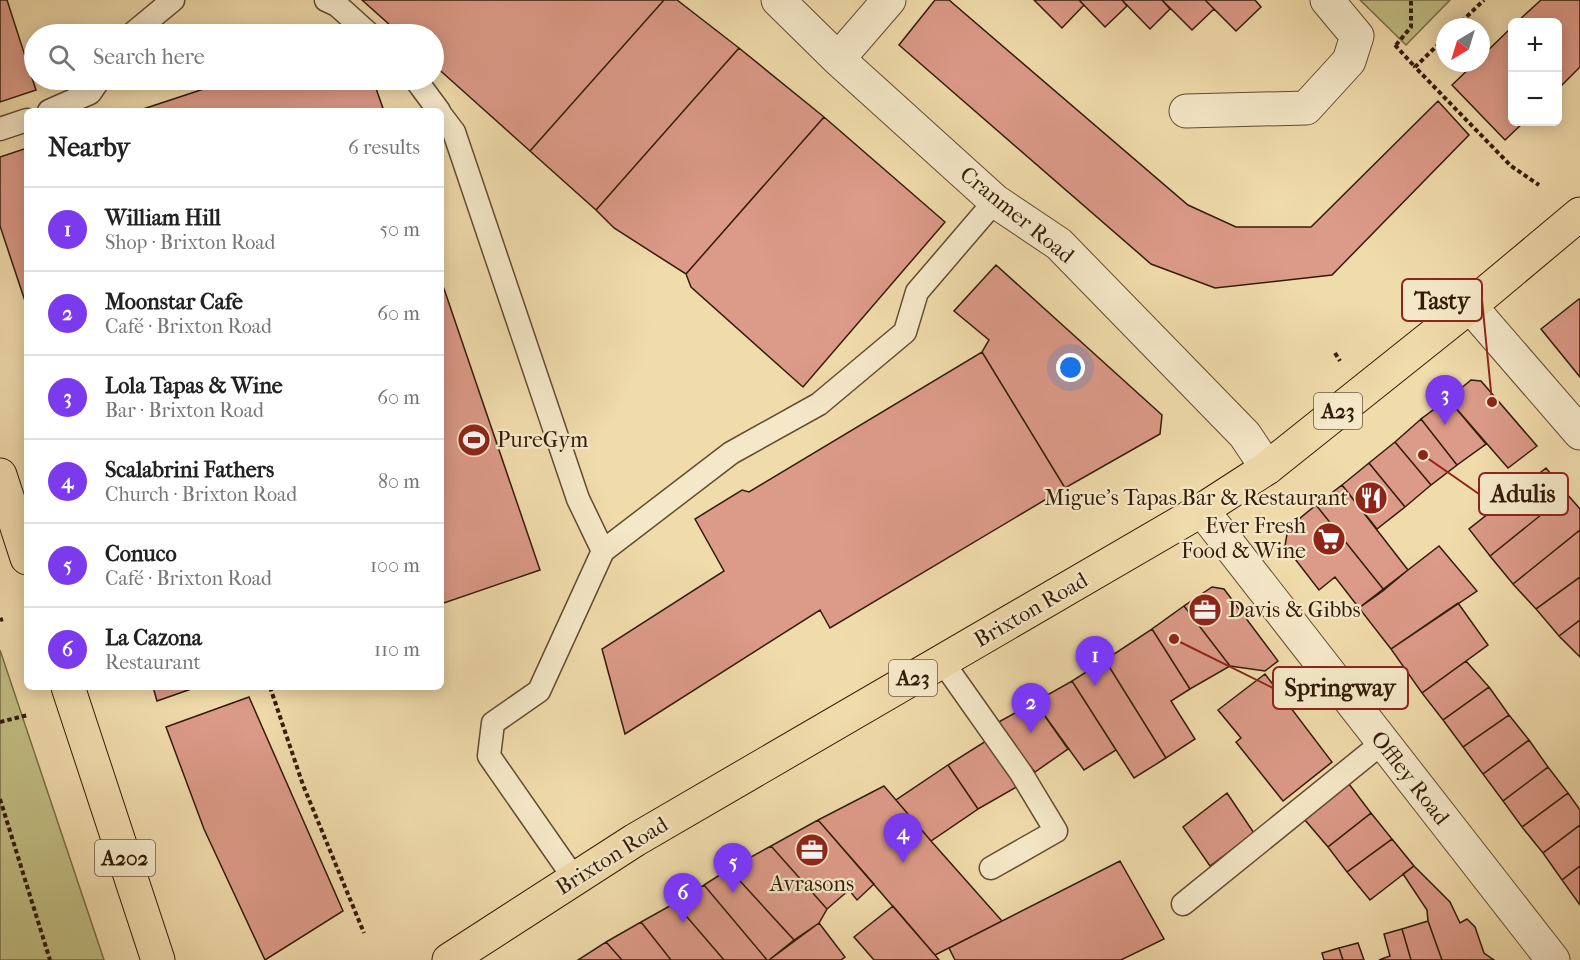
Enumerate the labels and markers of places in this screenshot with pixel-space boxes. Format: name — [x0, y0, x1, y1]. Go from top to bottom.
callout: Tasty — [1402, 279, 1482, 321]
pin: 3 — [1426, 376, 1464, 425]
sports icon: PureGym — [456, 422, 492, 458]
place label: PureGym — [497, 427, 589, 453]
callout: Adulis — [1479, 473, 1568, 515]
restaurant icon: Migue's Tapas Bar & Restaurant — [1353, 480, 1389, 516]
place label: Migue's Tapas Bar & Restaurant — [1044, 485, 1348, 511]
place label: Ever Fresh Food & Wine — [1181, 513, 1307, 564]
supermarket icon: Ever Fresh Food & Wine — [1311, 521, 1347, 557]
office icon: Davis & Gibbs — [1187, 592, 1223, 628]
place label: Davis & Gibbs — [1228, 597, 1361, 623]
pin: 1 — [1076, 636, 1114, 686]
callout: Springway — [1273, 667, 1408, 709]
pin: 2 — [1012, 684, 1050, 733]
pin: 4 — [884, 814, 922, 863]
office icon: Avrasons — [794, 832, 830, 868]
pin: 5 — [714, 844, 752, 893]
place label: Avrasons — [769, 871, 854, 897]
pin: 6 — [664, 874, 702, 923]

